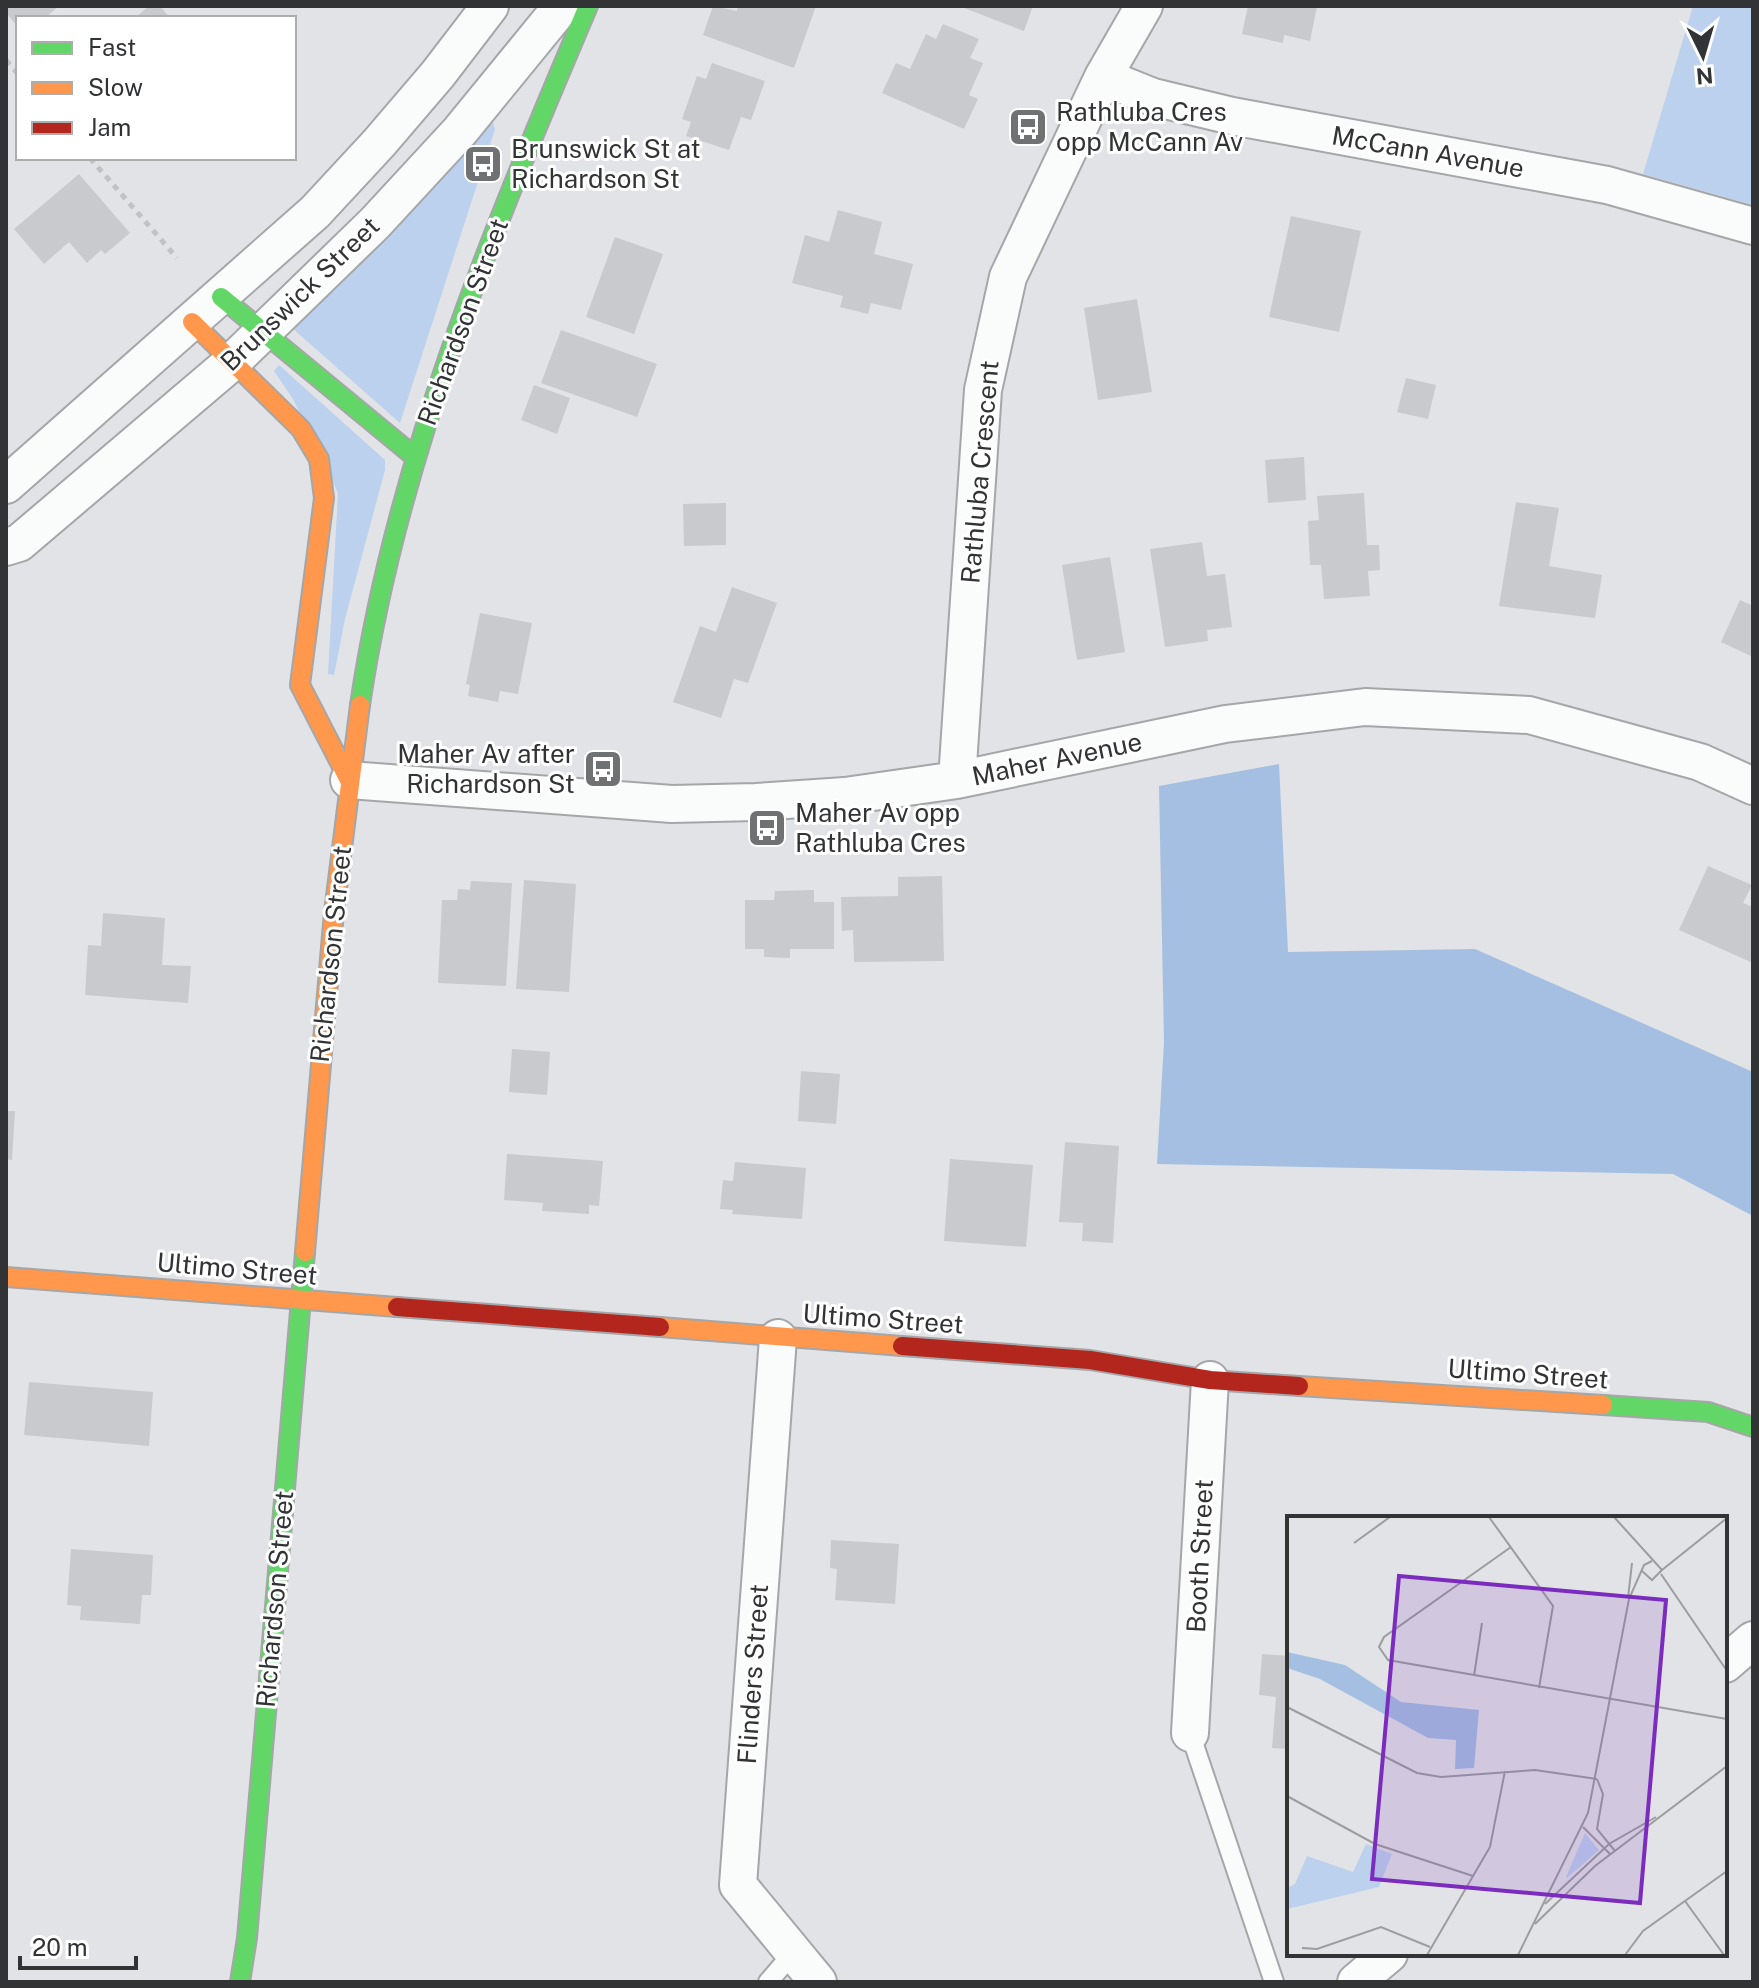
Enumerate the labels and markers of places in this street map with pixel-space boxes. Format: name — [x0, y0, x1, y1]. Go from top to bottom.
place label: Rathluba Cres opp McCann Av — [1056, 96, 1243, 157]
bus stop icon: Rathluba Cres opp McCann Av — [1007, 106, 1049, 148]
place label: Brunswick St at Richardson St — [511, 133, 701, 194]
bus stop icon: Brunswick St at Richardson St — [462, 143, 504, 185]
place label: Maher Av after Richardson St — [397, 738, 575, 799]
bus stop icon: Maher Av after Richardson St — [582, 748, 624, 790]
place label: Maher Av opp Rathluba Cres — [795, 797, 966, 858]
bus stop icon: Maher Av opp Rathluba Cres — [746, 807, 788, 849]

